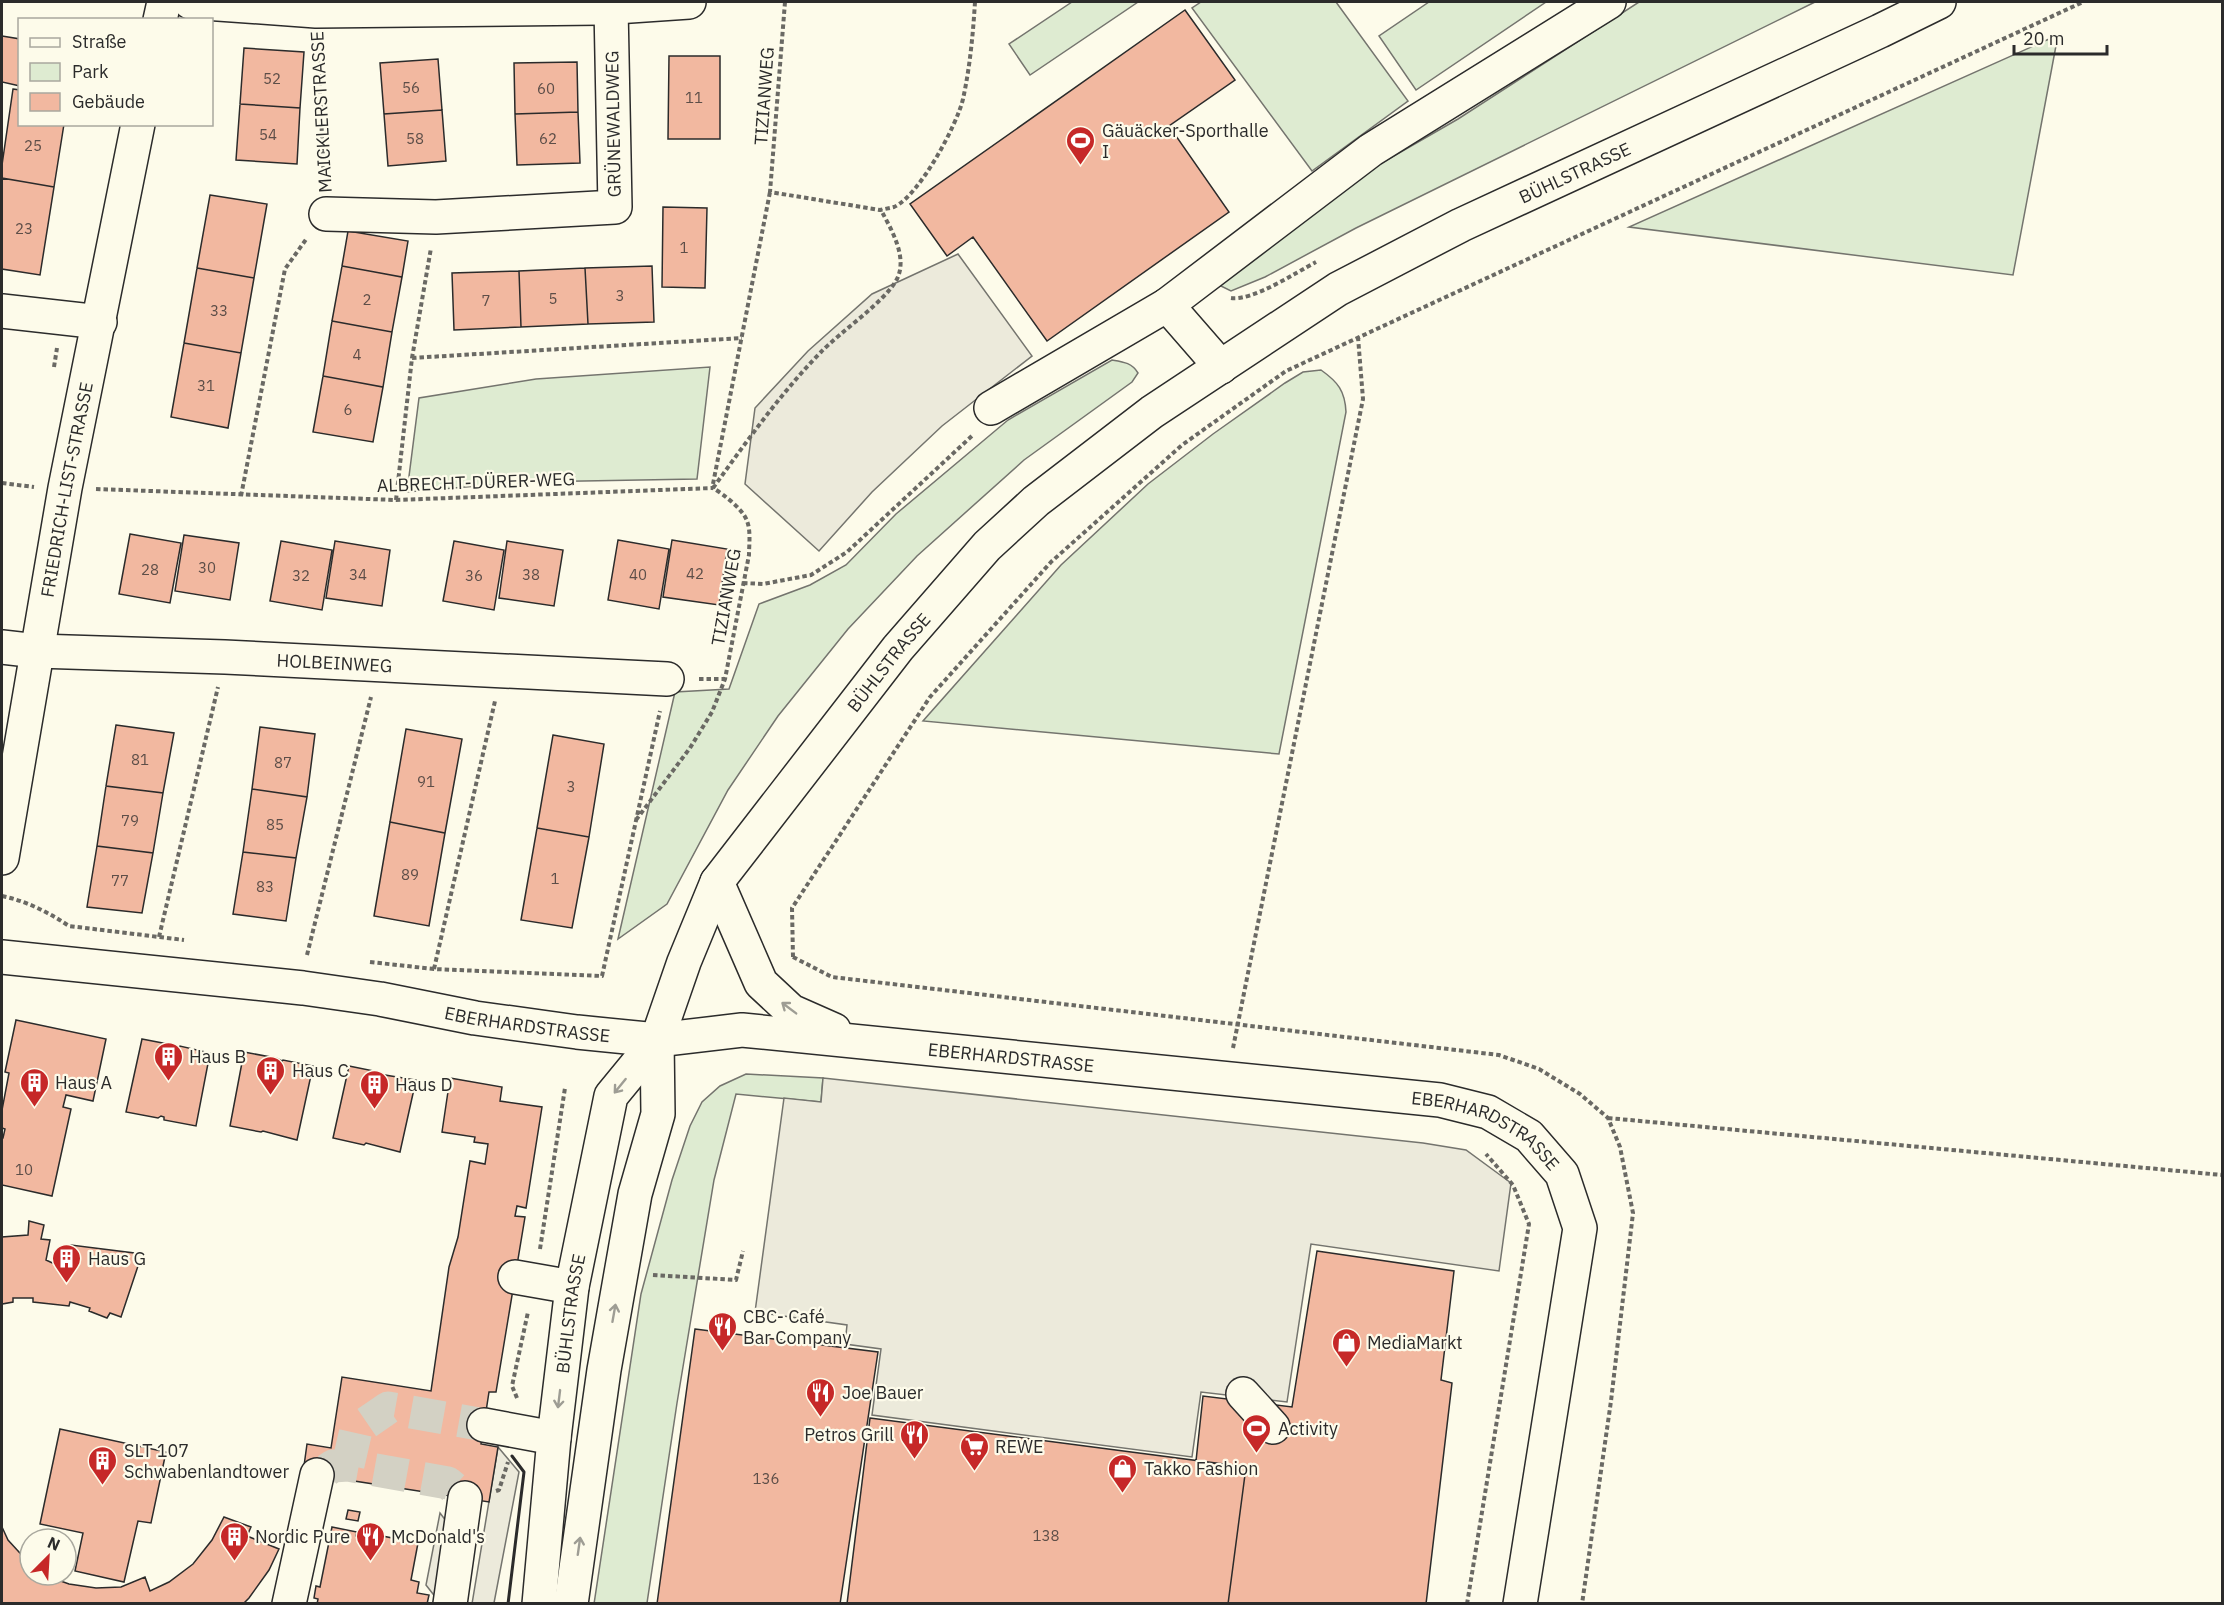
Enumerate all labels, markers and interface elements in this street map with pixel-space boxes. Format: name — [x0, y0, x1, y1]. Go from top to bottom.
legend — [18, 18, 213, 126]
scale bar — [2014, 18, 2107, 56]
text: 20 m — [2023, 27, 2065, 50]
text: Straße — [72, 30, 126, 53]
street label: MAICKLERSTRASSE — [305, 31, 337, 193]
street label: TIZIANWEG — [749, 46, 779, 146]
street label: GRÜNEWALDWEG — [600, 50, 626, 198]
text: Park — [72, 60, 109, 83]
house number: 52 — [263, 69, 281, 88]
house number: 56 — [402, 78, 420, 97]
house number: 60 — [537, 79, 555, 98]
house number: 11 — [685, 88, 703, 107]
text: Gebäude — [72, 90, 145, 113]
place label: Gäuäcker-Sporthalle I — [1102, 119, 1269, 163]
sports icon: Gäuäcker-Sporthalle I — [1065, 124, 1097, 166]
house number: 54 — [259, 125, 277, 144]
house number: 58 — [406, 129, 424, 148]
house number: 62 — [539, 129, 557, 148]
house number: 25 — [24, 136, 42, 155]
street label: BÜHLSTRASSE — [1515, 137, 1634, 208]
house number: 23 — [15, 219, 33, 238]
house number: 1 — [679, 238, 689, 257]
house number: 3 — [615, 286, 625, 305]
house number: 5 — [548, 289, 558, 308]
house number: 2 — [362, 290, 372, 309]
house number: 7 — [481, 291, 491, 310]
house number: 33 — [210, 301, 228, 320]
house number: 4 — [352, 345, 362, 364]
house number: 31 — [197, 376, 215, 395]
street label: FRIEDRICH-LIST-STRASSE — [35, 380, 98, 599]
house number: 6 — [343, 400, 353, 419]
street label: ALBRECHT-DÜRER-WEG — [376, 467, 576, 497]
street label: TIZIANWEG — [706, 547, 746, 647]
house number: 30 — [198, 558, 216, 577]
house number: 28 — [141, 560, 159, 579]
house number: 42 — [686, 564, 704, 583]
house number: 34 — [349, 565, 367, 584]
house number: 38 — [522, 565, 540, 584]
house number: 40 — [629, 565, 647, 584]
house number: 32 — [292, 566, 310, 585]
house number: 36 — [465, 566, 483, 585]
street label: BÜHLSTRASSE — [842, 608, 935, 716]
street label: HOLBEINWEG — [276, 648, 393, 677]
house number: 81 — [131, 750, 149, 769]
house number: 87 — [274, 753, 292, 772]
house number: 91 — [417, 772, 435, 791]
house number: 3 — [566, 777, 576, 796]
house number: 79 — [121, 811, 139, 830]
house number: 85 — [266, 815, 284, 834]
house number: 89 — [401, 865, 419, 884]
house number: 1 — [550, 869, 560, 888]
house number: 77 — [111, 871, 129, 890]
house number: 83 — [256, 877, 274, 896]
street label: EBERHARDSTRASSE — [443, 1001, 611, 1047]
one-way arrow — [781, 1001, 797, 1014]
street label: EBERHARDSTRASSE — [927, 1037, 1095, 1077]
building icon: Haus B — [152, 1040, 184, 1082]
place label: Haus B — [189, 1045, 246, 1068]
building icon: Haus C — [255, 1054, 287, 1096]
place label: Haus C — [292, 1059, 349, 1082]
building icon: Haus A — [18, 1066, 50, 1108]
building icon: Haus D — [358, 1068, 390, 1110]
place label: Haus A — [55, 1071, 113, 1094]
place label: Haus D — [395, 1073, 453, 1096]
one-way arrow — [614, 1077, 627, 1093]
street label: EBERHARDSTRASSE — [1410, 1086, 1565, 1175]
house number: 10 — [15, 1160, 33, 1179]
building icon: Haus G — [51, 1242, 83, 1284]
place label: Haus G — [88, 1247, 146, 1270]
street label: BÜHLSTRASSE — [550, 1252, 590, 1375]
one-way arrow — [609, 1303, 620, 1323]
place label: CBC- Café Bar Company — [743, 1305, 851, 1349]
restaurant icon: CBC- Café Bar Company — [706, 1310, 738, 1352]
shop icon: MediaMarkt — [1330, 1326, 1362, 1368]
place label: MediaMarkt — [1367, 1331, 1463, 1354]
restaurant icon: Joe Bauer — [805, 1376, 837, 1418]
place label: Joe Bauer — [842, 1381, 924, 1404]
one-way arrow — [553, 1388, 564, 1408]
sports icon: Activity — [1241, 1412, 1273, 1454]
place label: Activity — [1278, 1417, 1338, 1440]
restaurant icon: Petros Grill — [899, 1418, 931, 1460]
place label: Petros Grill — [804, 1423, 894, 1446]
supermarket icon: REWE — [958, 1430, 990, 1472]
place label: REWE — [995, 1435, 1044, 1458]
place label: SLT 107 Schwabenlandtower — [124, 1439, 289, 1483]
building icon: SLT 107 Schwabenlandtower — [87, 1444, 119, 1486]
shop icon: Takko Fashion — [1107, 1452, 1139, 1494]
place label: Takko Fashion — [1144, 1457, 1258, 1480]
house number: 136 — [752, 1469, 780, 1488]
building icon: Nordic Pure — [218, 1520, 250, 1562]
restaurant icon: McDonald's — [354, 1520, 386, 1562]
place label: Nordic Pure — [255, 1525, 350, 1548]
place label: McDonald's — [391, 1525, 485, 1548]
house number: 138 — [1032, 1526, 1060, 1545]
north arrow — [18, 1527, 78, 1587]
text: N — [45, 1532, 63, 1555]
one-way arrow — [573, 1536, 584, 1556]

